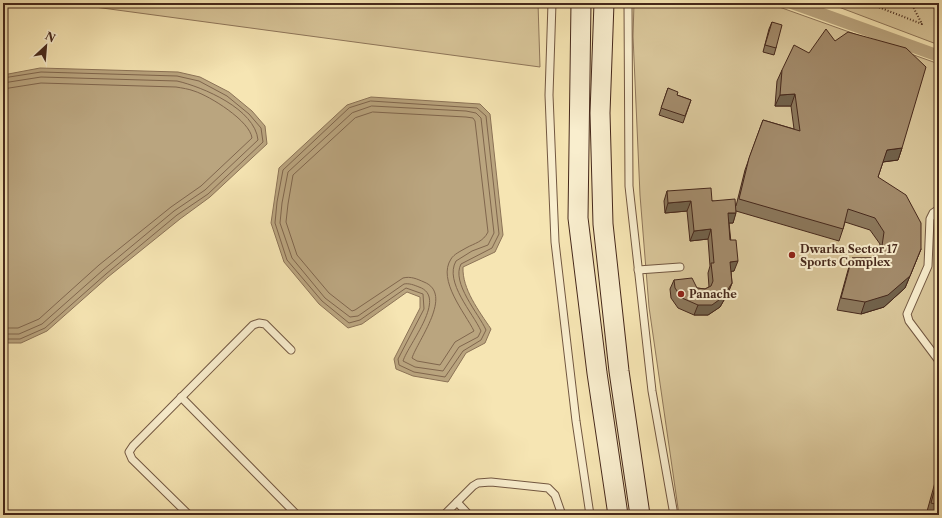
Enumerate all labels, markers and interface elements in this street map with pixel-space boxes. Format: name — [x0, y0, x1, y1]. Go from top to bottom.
north arrow — [26, 26, 66, 66]
text: N — [43, 29, 58, 46]
place label: Dwarka Sector 17 Sports Complex — [800, 242, 898, 269]
marker: Dwarka Sector 17 Sports Complex — [787, 250, 797, 260]
place label: Panache — [689, 287, 737, 301]
marker: Panache — [676, 289, 686, 299]

